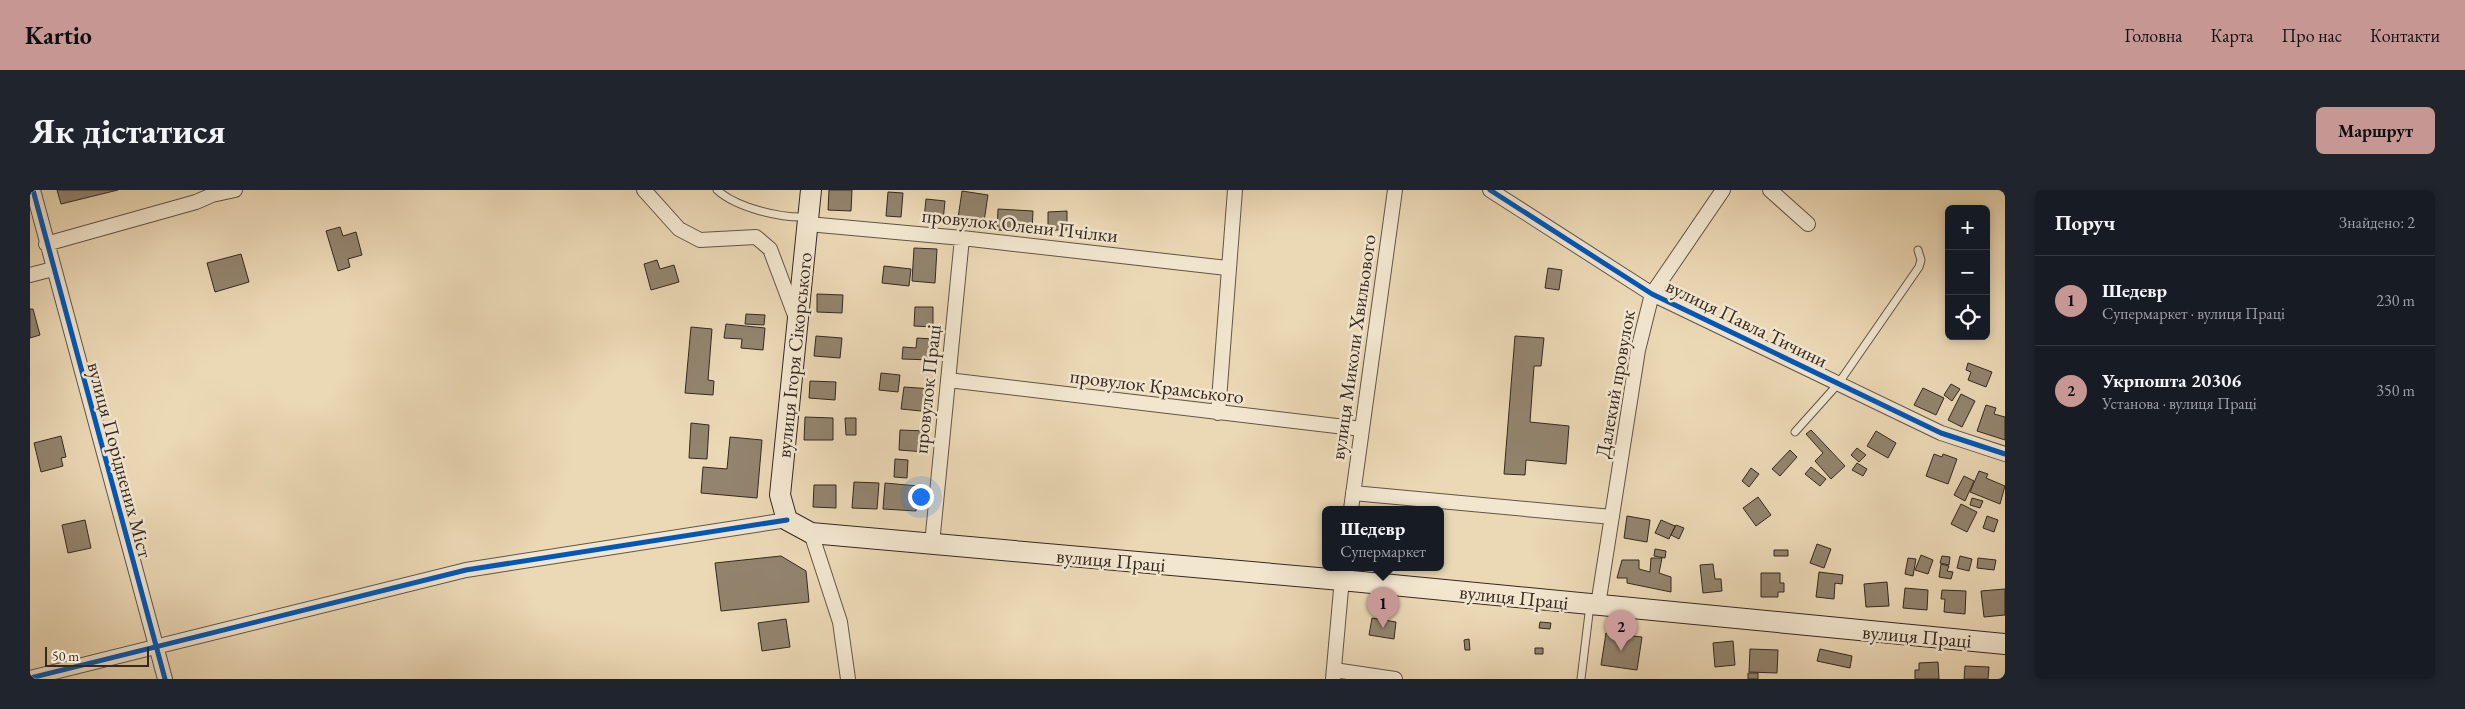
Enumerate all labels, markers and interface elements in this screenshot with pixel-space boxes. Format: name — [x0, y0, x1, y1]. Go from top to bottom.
text: Kartio — [25, 20, 92, 51]
text: Головна — [2125, 24, 2182, 47]
text: Карта — [2210, 24, 2253, 47]
text: Про нас — [2281, 24, 2342, 47]
text: Контакти — [2370, 24, 2440, 47]
button: Маршрут — [2316, 107, 2435, 154]
text: Як дістатися — [30, 108, 225, 153]
street label: провулок Олени Пчілки — [921, 202, 1120, 248]
map controls — [1945, 205, 1990, 340]
button: + — [1945, 205, 1990, 250]
text: Поруч — [2055, 209, 2115, 236]
text: Знайдено: 2 — [2339, 212, 2415, 233]
street label: вулиця Миколи Хвильового — [1324, 233, 1382, 461]
button: − — [1945, 250, 1990, 295]
street label: вулиця Ігоря Сікорського — [770, 251, 818, 459]
street label: вулиця Павла Тичини — [1662, 273, 1832, 374]
text: Шедевр — [2102, 278, 2167, 303]
text: 1 — [2067, 290, 2075, 311]
text: 230 m — [2376, 290, 2415, 311]
button: locate — [1945, 295, 1990, 340]
text: Супермаркет · вулиця Праці — [2102, 303, 2285, 324]
street label: Далекий провулок — [1589, 307, 1641, 460]
street label: провулок Праці — [907, 323, 947, 455]
street label: вулиця Поріднених Міст — [81, 359, 159, 561]
street label: провулок Крамського — [1068, 362, 1246, 410]
text: Укрпошта 20306 — [2102, 368, 2241, 393]
text: 2 — [2067, 380, 2075, 401]
text: 350 m — [2376, 380, 2415, 401]
text: Установа · вулиця Праці — [2102, 393, 2257, 414]
your location — [908, 484, 934, 510]
popup — [1322, 506, 1444, 571]
text: Шедевр — [1340, 516, 1405, 541]
text: Супермаркет — [1340, 541, 1426, 562]
street label: вулиця Праці — [1055, 542, 1167, 578]
street label: вулиця Праці — [1458, 578, 1570, 616]
pin: 1 — [1367, 587, 1399, 628]
pin: 2 — [1605, 610, 1637, 651]
street label: вулиця Праці — [1861, 618, 1973, 654]
scale bar — [45, 644, 149, 667]
text: 50 m — [52, 647, 79, 665]

